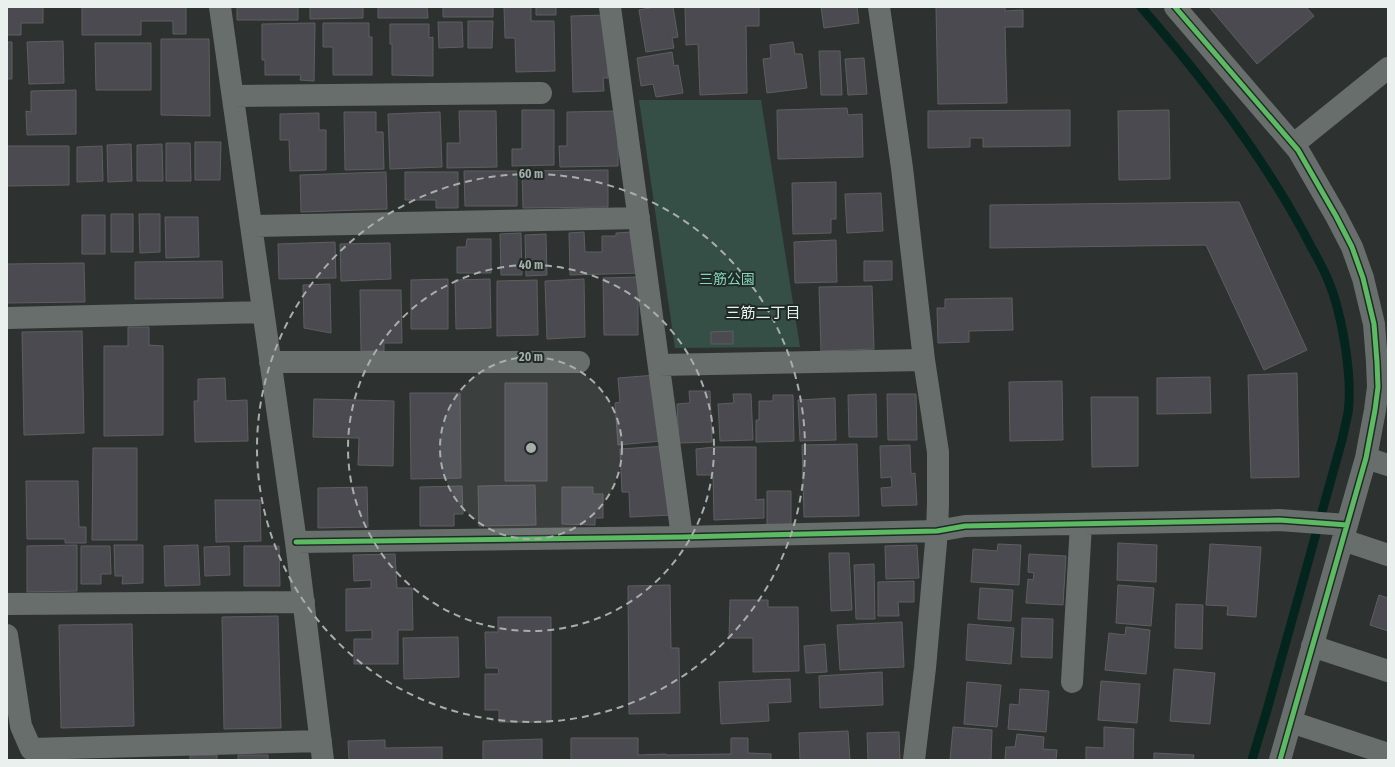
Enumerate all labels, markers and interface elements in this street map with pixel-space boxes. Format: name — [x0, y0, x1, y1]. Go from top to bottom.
text: 60 m — [519, 167, 543, 181]
text: 40 m — [519, 258, 543, 272]
park label: 三筋公園 — [699, 271, 755, 288]
district label: 三筋二丁目 — [725, 304, 801, 322]
text: 20 m — [518, 350, 543, 364]
centre of rings — [524, 441, 538, 455]

